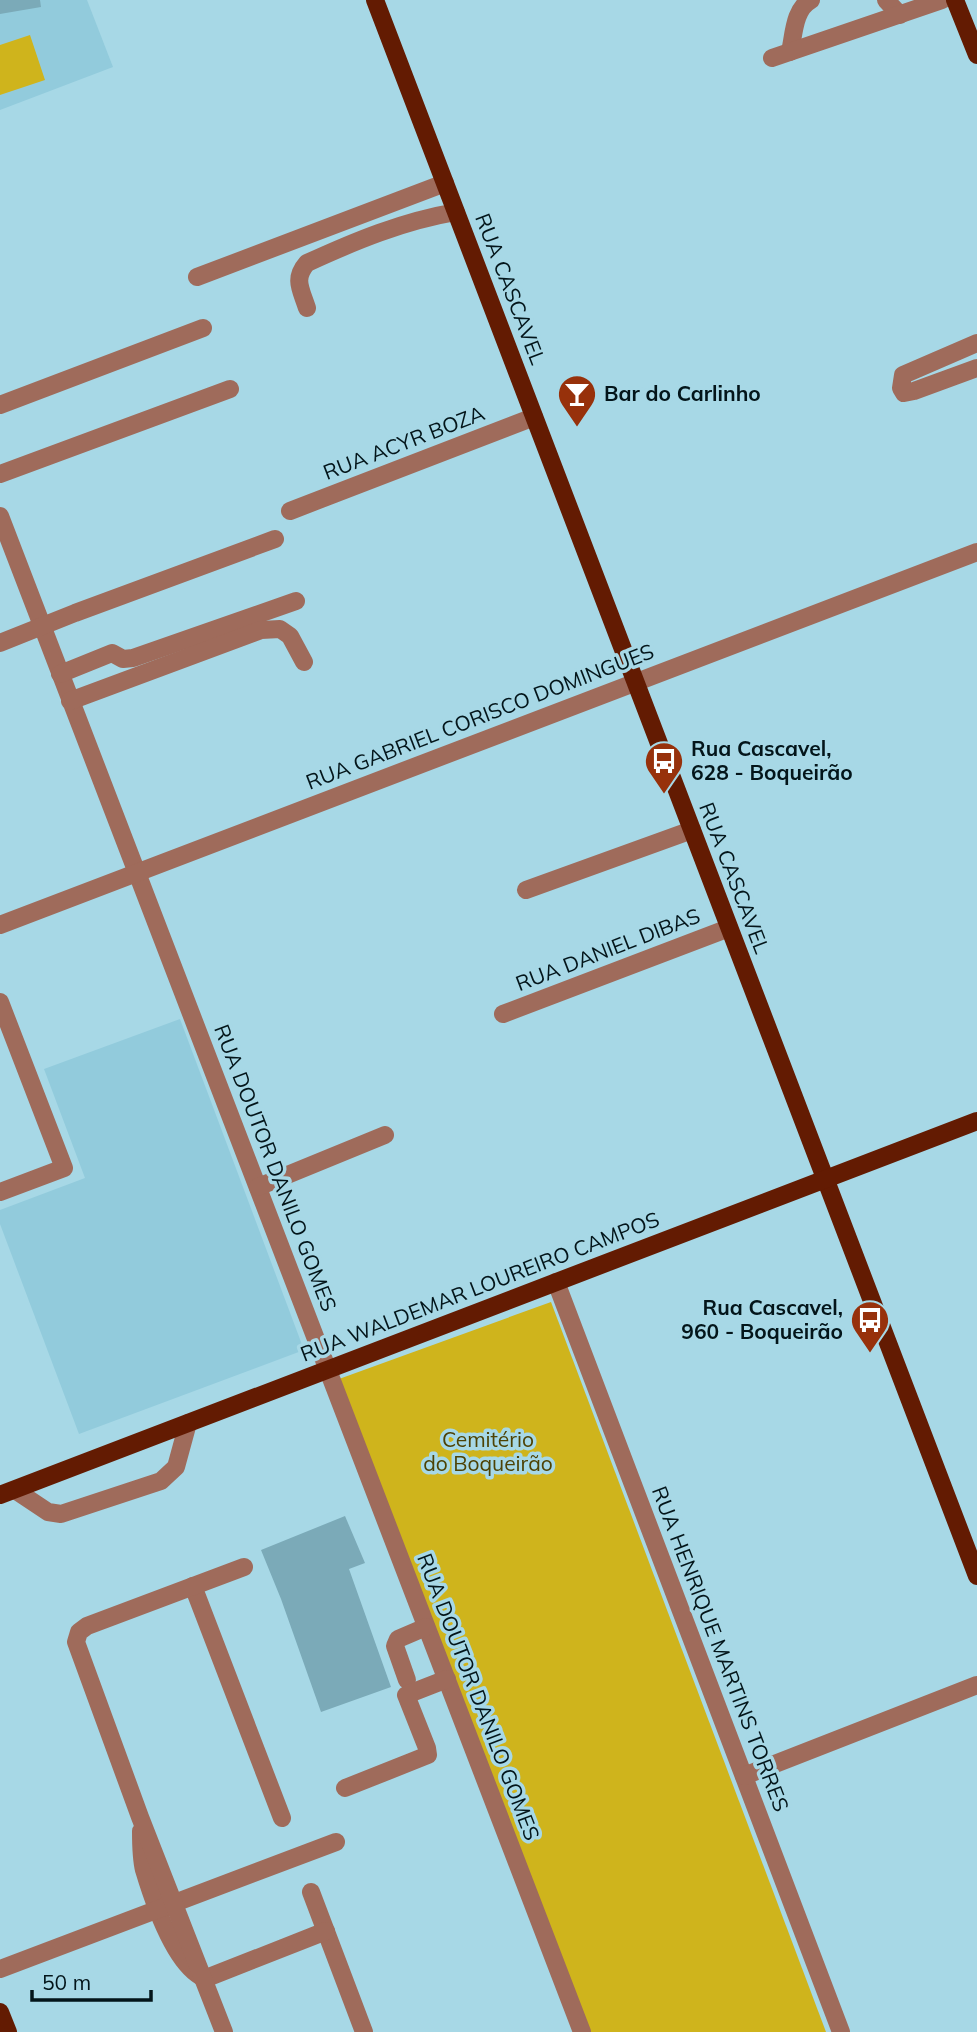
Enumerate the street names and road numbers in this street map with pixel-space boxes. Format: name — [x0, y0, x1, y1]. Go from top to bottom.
street label: RUA CASCAVEL — [470, 209, 552, 368]
street label: RUA ACYR BOZA — [319, 399, 489, 485]
street label: RUA GABRIEL CORISCO DOMINGUES — [302, 638, 657, 795]
street label: RUA CASCAVEL — [694, 798, 776, 957]
street label: RUA DANIEL DIBAS — [512, 902, 704, 996]
street label: RUA DOUTOR DANILO GOMES — [209, 1021, 343, 1315]
street label: RUA WALDEMAR LOUREIRO CAMPOS — [297, 1205, 663, 1367]
street label: RUA HENRIQUE MARTINS TORRES — [647, 1482, 795, 1815]
street label: RUA DOUTOR DANILO GOMES — [412, 1550, 546, 1844]

